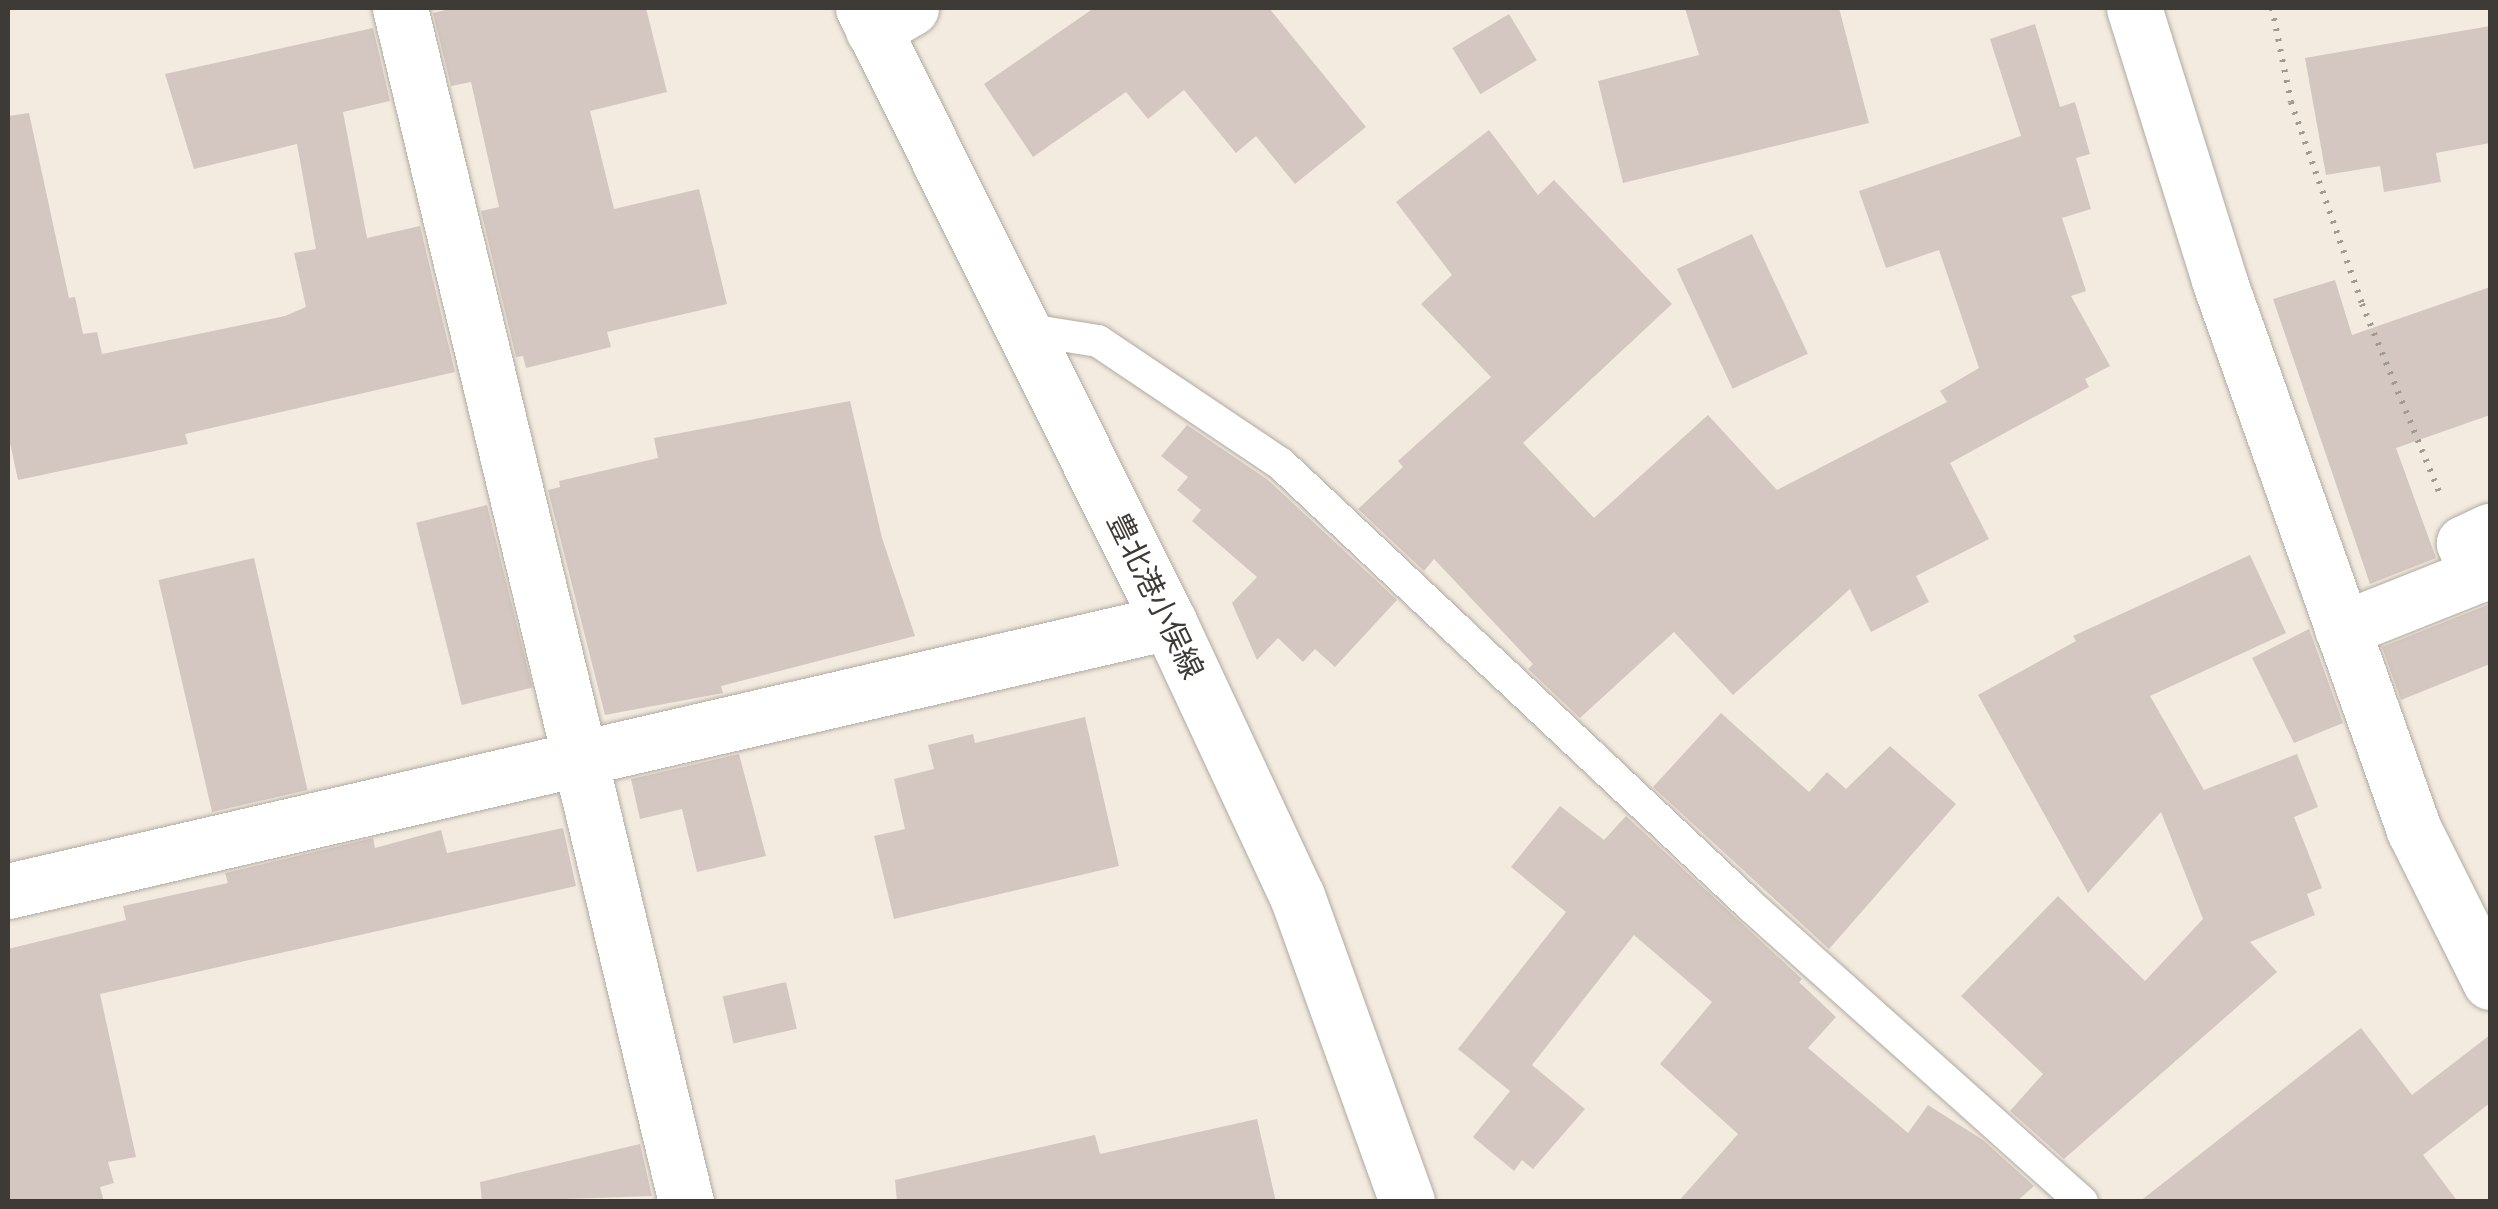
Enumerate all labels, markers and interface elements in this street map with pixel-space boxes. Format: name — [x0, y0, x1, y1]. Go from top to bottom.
street label: 豊北港小俣線 — [1099, 507, 1211, 685]

